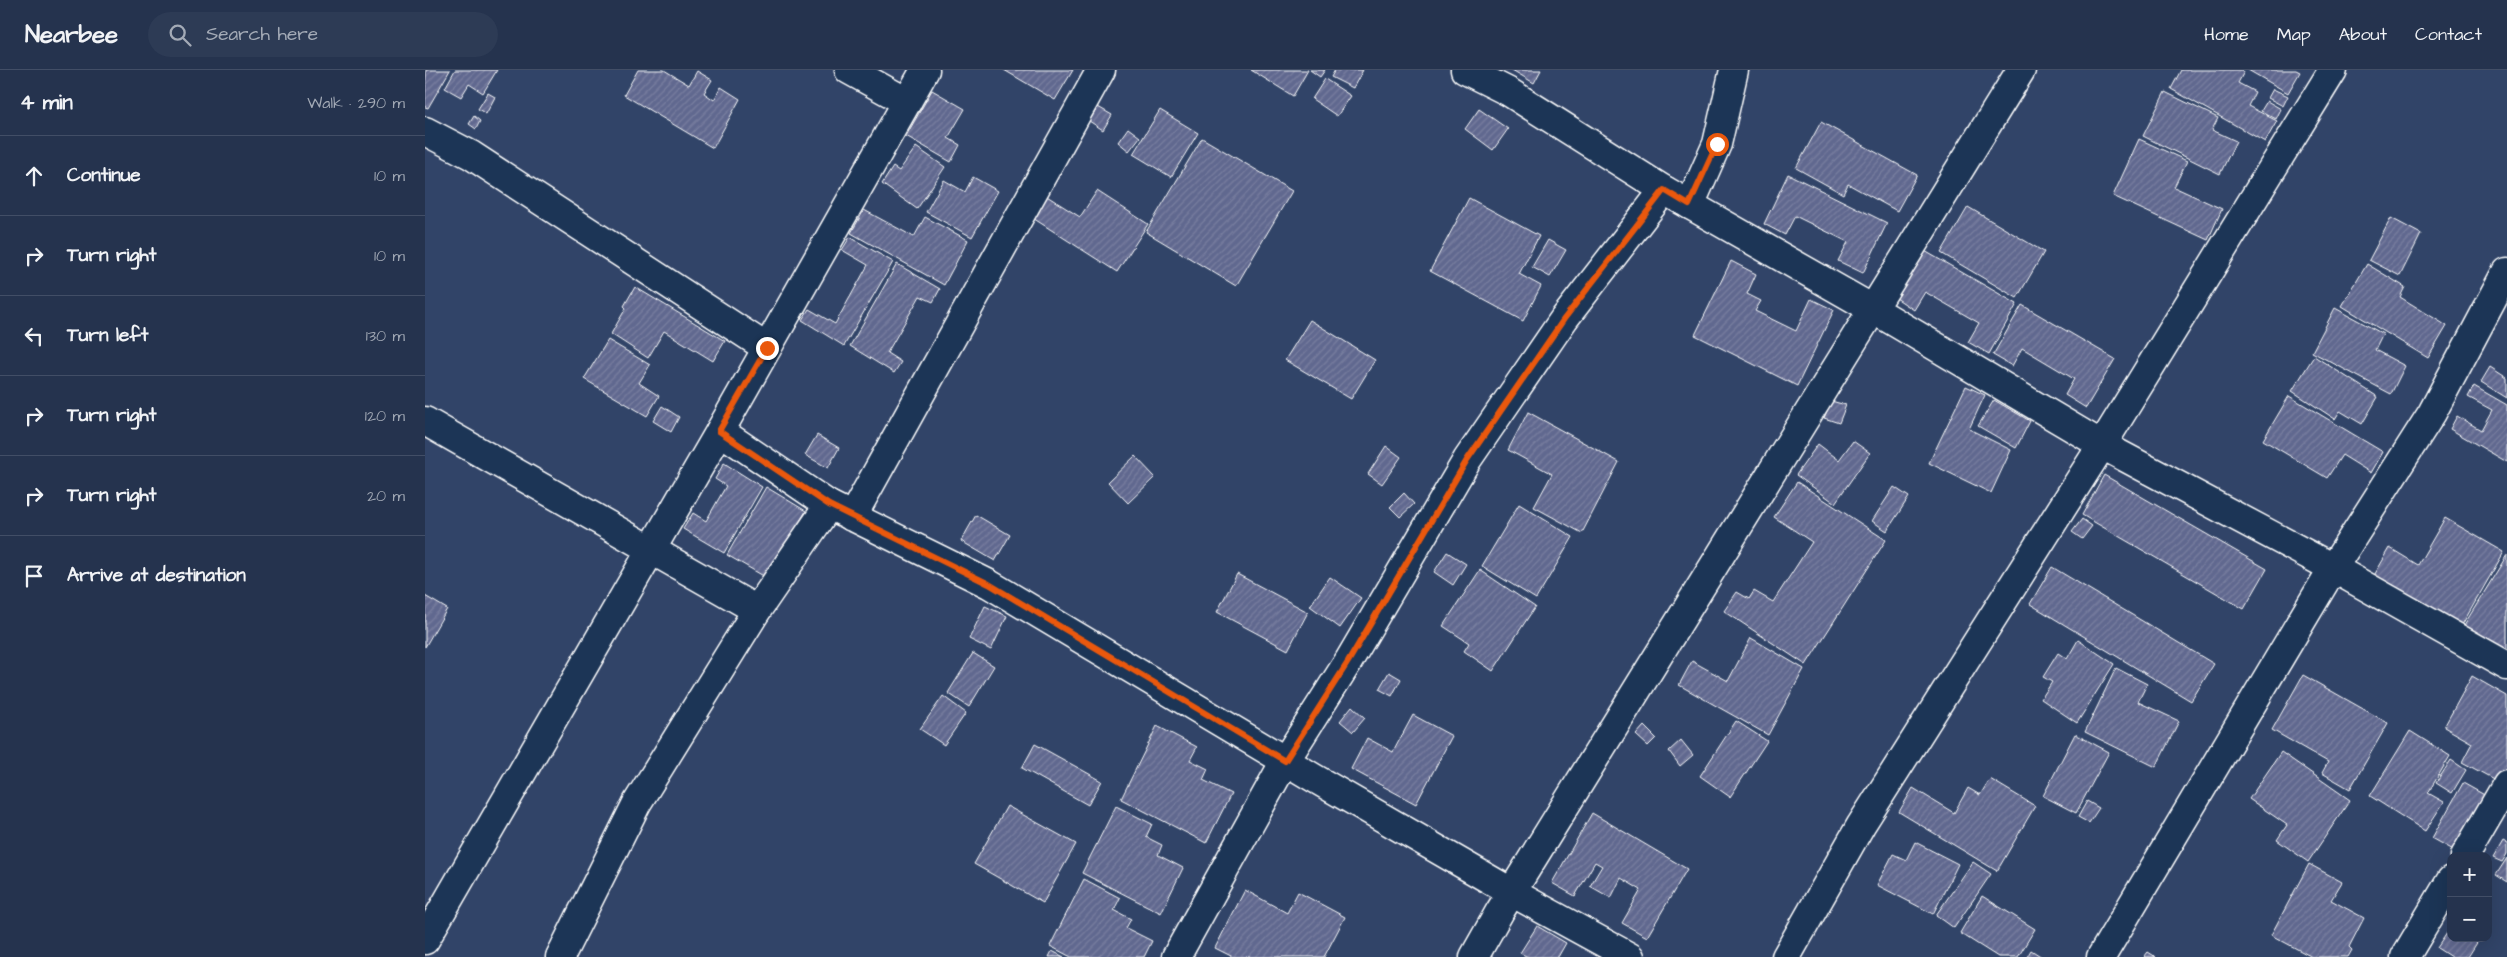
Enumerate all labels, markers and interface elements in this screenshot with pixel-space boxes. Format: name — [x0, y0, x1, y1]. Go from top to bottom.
search box — [148, 12, 498, 57]
text: Nearbee — [25, 18, 118, 52]
icon: search — [166, 21, 194, 49]
text: Search here — [206, 21, 318, 48]
text: Home — [2204, 22, 2249, 47]
text: Map — [2277, 22, 2311, 47]
text: About — [2339, 22, 2387, 47]
text: Contact — [2415, 22, 2482, 47]
text: 4 min — [20, 88, 73, 117]
text: Walk · 290 m — [307, 92, 405, 114]
route start — [1706, 133, 1729, 156]
icon: ahead — [20, 162, 48, 190]
text: Continue — [67, 162, 141, 189]
text: 10 m — [374, 165, 405, 187]
icon: right — [20, 242, 48, 270]
text: Turn right — [67, 242, 156, 269]
text: 10 m — [374, 245, 405, 267]
icon: left — [20, 322, 48, 350]
text: Turn left — [67, 322, 148, 349]
text: 130 m — [366, 325, 405, 347]
route end — [756, 337, 779, 360]
icon: right — [20, 402, 48, 430]
text: Turn right — [67, 402, 156, 429]
text: 120 m — [365, 405, 405, 427]
icon: right — [20, 482, 48, 510]
text: Turn right — [67, 482, 156, 509]
text: 20 m — [367, 485, 405, 507]
icon: arrive — [20, 562, 48, 590]
text: Arrive at destination — [67, 562, 246, 589]
map controls — [2447, 852, 2492, 942]
button: + — [2447, 852, 2492, 897]
button: − — [2447, 897, 2492, 942]

